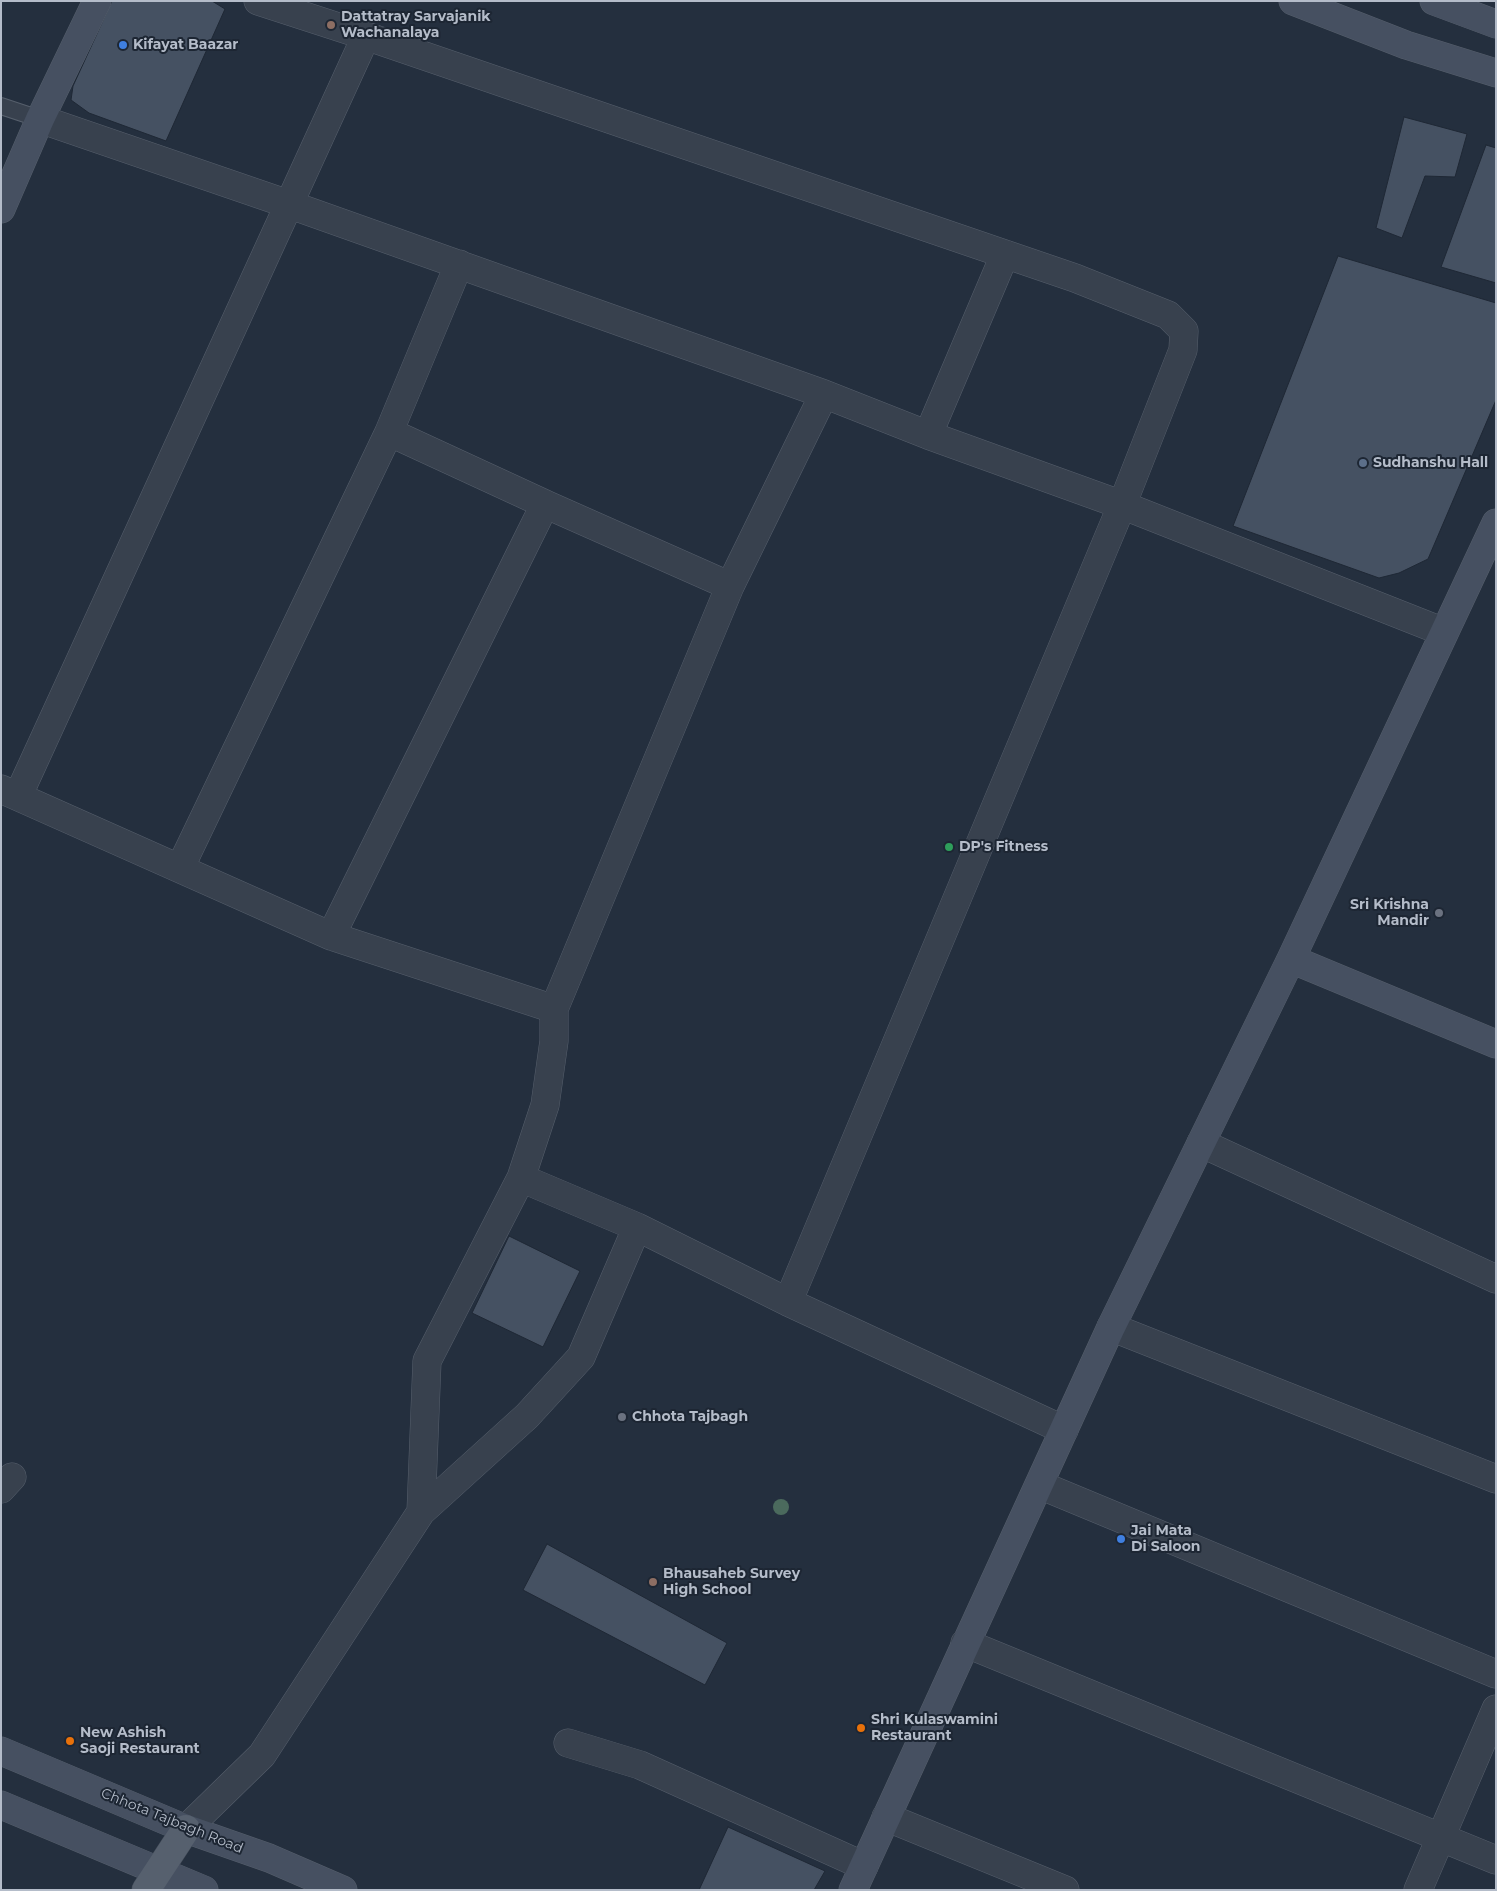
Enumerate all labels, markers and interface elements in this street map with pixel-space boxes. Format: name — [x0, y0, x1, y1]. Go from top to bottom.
place label: Dattatray Sarvajanik Wachanalaya — [341, 9, 491, 41]
marker: Dattatray Sarvajanik Wachanalaya — [325, 19, 337, 31]
place label: Kifayat Baazar — [133, 37, 238, 53]
marker: Kifayat Baazar — [117, 39, 129, 51]
place label: Sudhanshu Hall — [1373, 455, 1488, 471]
marker: Sudhanshu Hall — [1357, 457, 1369, 469]
place label: DP's Fitness — [959, 839, 1048, 855]
marker: DP's Fitness — [943, 841, 955, 853]
place label: Sri Krishna Mandir — [1350, 897, 1429, 930]
marker: Sri Krishna Mandir — [1433, 907, 1445, 919]
place label: Chhota Tajbagh — [632, 1409, 748, 1425]
marker: Chhota Tajbagh — [616, 1411, 628, 1423]
place label: Jai Mata Di Saloon — [1131, 1523, 1201, 1555]
marker: Jai Mata Di Saloon — [1115, 1533, 1127, 1545]
place label: Bhausaheb Survey High School — [663, 1566, 800, 1598]
marker: Bhausaheb Survey High School — [647, 1576, 659, 1588]
place label: Shri Kulaswamini Restaurant — [871, 1712, 998, 1744]
marker: Shri Kulaswamini Restaurant — [855, 1722, 867, 1734]
place label: New Ashish Saoji Restaurant — [80, 1725, 200, 1758]
marker: New Ashish Saoji Restaurant — [64, 1735, 76, 1747]
street label: Chhota Tajbagh Road — [99, 1785, 245, 1857]

